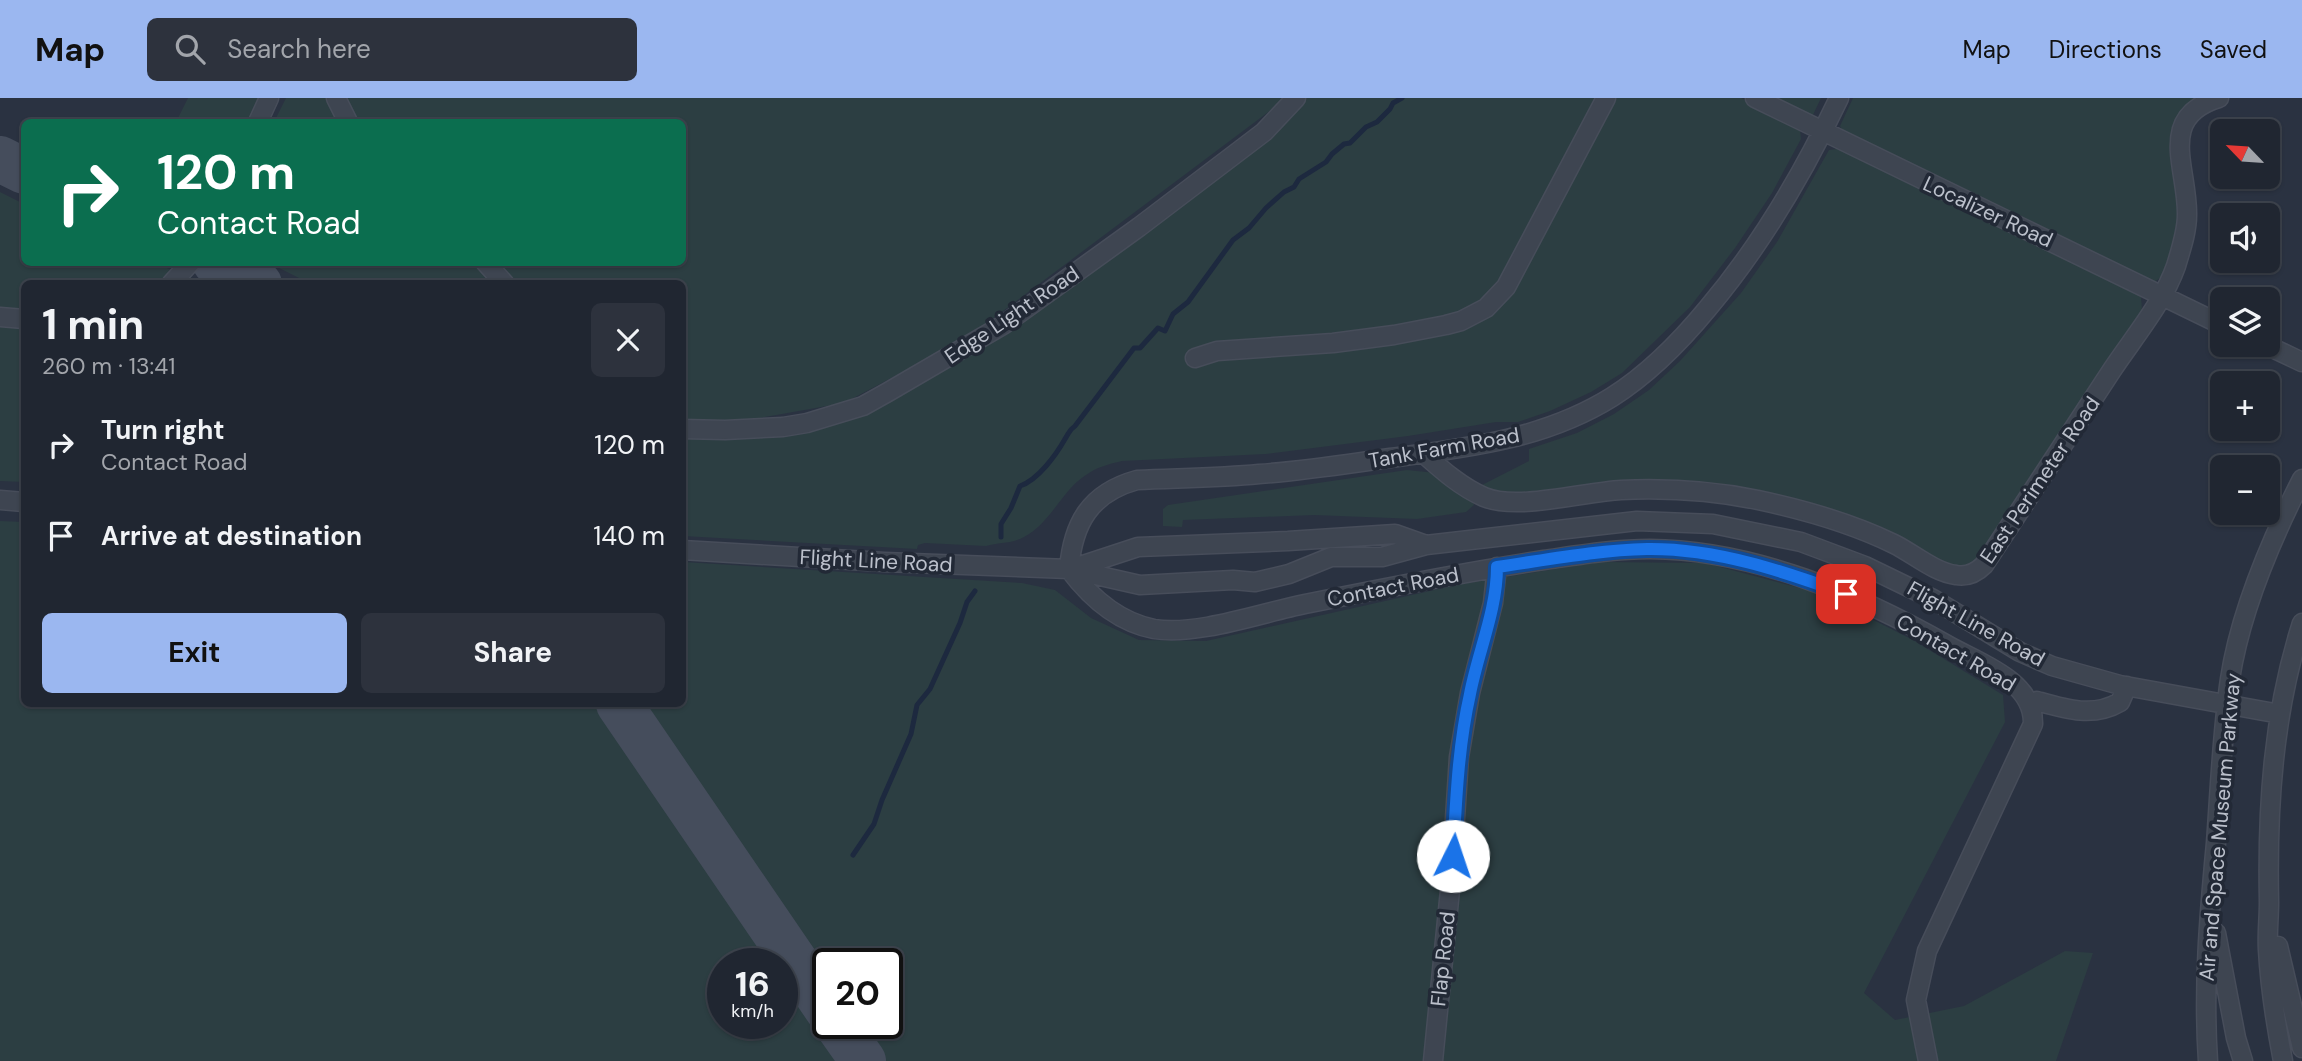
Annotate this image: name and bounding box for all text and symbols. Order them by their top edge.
search box [147,18,637,81]
text: Map [35,28,105,71]
icon: search [171,30,209,68]
text: Search here [227,32,371,66]
text: Map [1963,34,2011,65]
text: Directions [2049,34,2162,65]
text: Saved [2200,34,2267,65]
north arrow [2210,119,2280,189]
map controls [2210,119,2280,525]
text: 120 m [157,140,295,204]
icon: right [42,147,133,238]
street label: Localizer Road [1919,170,2057,254]
text: Contact Road [157,202,361,244]
button: sound [2210,203,2280,273]
street label: Edge Light Road [939,260,1085,370]
button: layers [2210,287,2280,357]
text: 1 min [42,297,144,352]
button: close [591,303,665,377]
text: 260 m · 13:41 [42,351,175,381]
button: + [2210,371,2280,441]
street label: East Perimeter Road [1974,391,2106,569]
text: Turn right [101,413,225,447]
street label: Tank Farm Road [1366,421,1522,475]
icon: right [42,426,80,464]
text: 120 m [594,428,665,462]
text: Contact Road [101,447,247,477]
button: − [2210,455,2280,525]
icon: arrive [42,517,80,555]
text: Arrive at destination [101,519,362,553]
text: 140 m [593,519,665,553]
street label: Flight Line Road [799,543,953,579]
street label: Contact Road [1325,561,1461,613]
pin [1816,564,1876,624]
icon: arrive [1827,575,1865,613]
street label: Flight Line Road [1902,575,2050,673]
street label: Contact Road [1891,607,2021,699]
button: Exit [42,613,347,693]
button: Share [361,613,665,693]
street label: Air and Space Museum Parkway [2193,671,2247,982]
position arrow [1416,819,1490,893]
street label: Flap Road [1424,910,1462,1008]
speed limit sign: 20 [812,948,903,1039]
text: 16 [735,961,770,1007]
text: km/h [731,999,774,1023]

